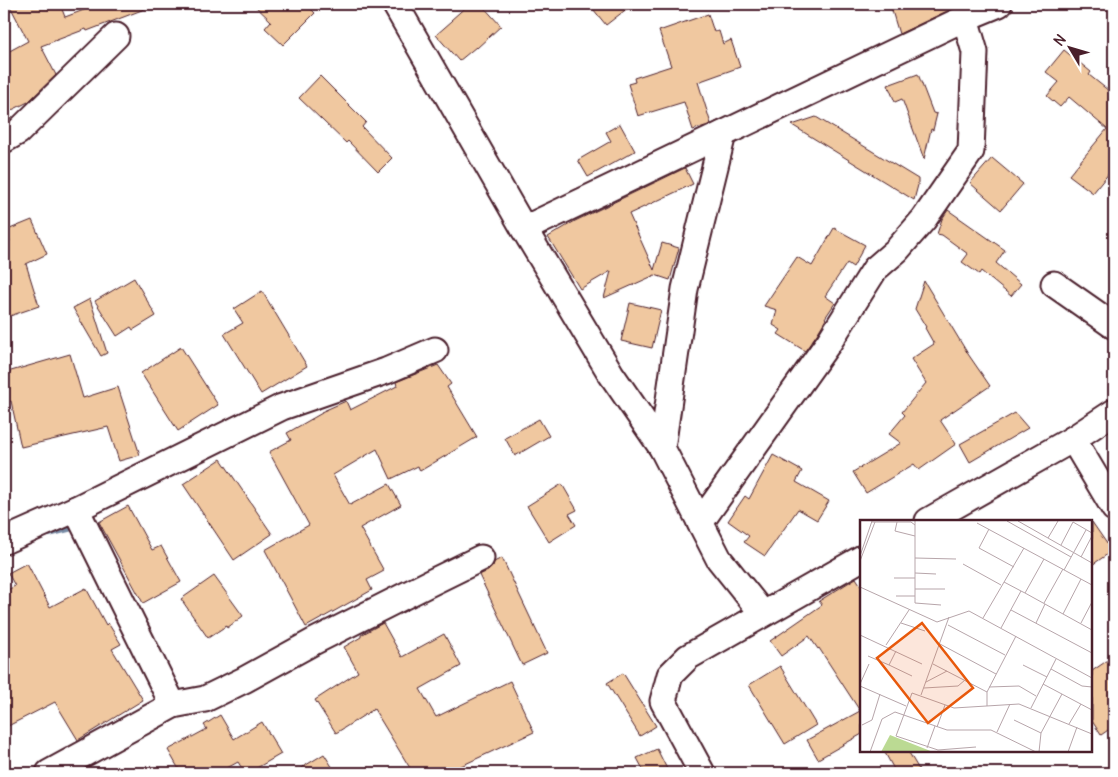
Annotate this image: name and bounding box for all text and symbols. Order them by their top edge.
north arrow [1046,22,1096,72]
text: N [1050,31,1070,49]
inset map [860,520,1093,752]

